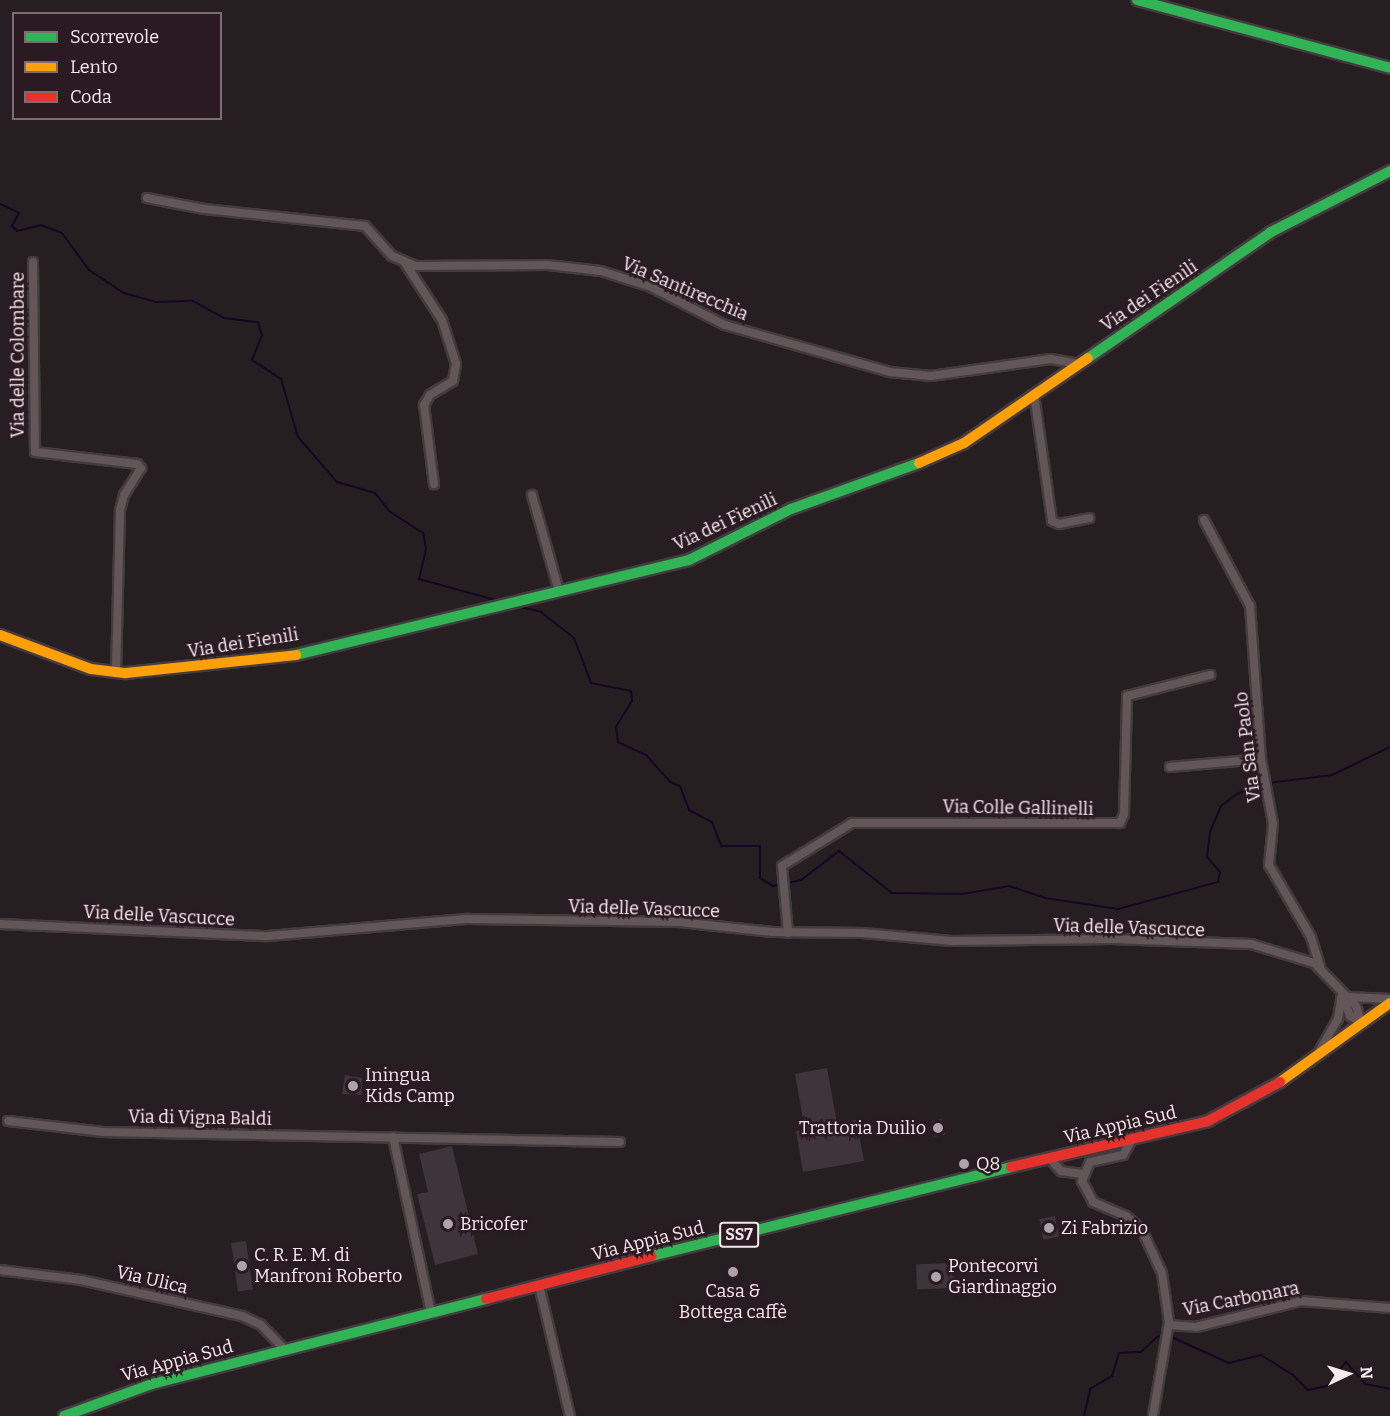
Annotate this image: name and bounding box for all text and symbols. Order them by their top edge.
legend [12,12,222,120]
text: Scorrevole [70,26,159,48]
text: Lento [70,56,118,78]
text: Coda [70,86,112,108]
street label: Via Santirecchia [619,253,751,325]
street label: Via dei Fienili [1097,256,1201,336]
street label: Via delle Colombare [7,272,29,438]
street label: Via dei Fienili [670,489,780,555]
street label: Via dei Fienili [186,624,300,662]
street label: Via San Paolo [1230,690,1266,804]
street label: Via Colle Gallinelli [942,796,1094,820]
street label: Via delle Vascucce [568,896,720,922]
street label: Via delle Vascucce [83,901,235,931]
street label: Via delle Vascucce [1053,915,1205,941]
place label: Iningua Kids Camp [365,1065,455,1108]
marker: Iningua Kids Camp [346,1079,360,1093]
street label: Via Appia Sud [1062,1102,1178,1148]
street label: Via di Vigna Baldi [128,1106,272,1130]
place label: Trattoria Duilio [799,1117,926,1139]
marker: Trattoria Duilio [931,1121,945,1135]
place label: Q8 [976,1153,1000,1175]
marker: Q8 [957,1157,971,1171]
place label: Bricofer [460,1213,527,1235]
marker: Bricofer [441,1217,455,1231]
street label: Via Appia Sud [590,1217,706,1265]
place label: Zi Fabrizio [1061,1217,1148,1239]
marker: Zi Fabrizio [1042,1221,1056,1235]
road number: SS7 [718,1222,760,1248]
place label: C. R. E. M. di Manfroni Roberto [254,1245,402,1288]
place label: Pontecorvi Giardinaggio [948,1256,1057,1298]
marker: C. R. E. M. di Manfroni Roberto [235,1259,249,1273]
street label: Via Ulica [114,1261,190,1299]
marker: Casa & Bottega caffè [726,1265,740,1279]
marker: Pontecorvi Giardinaggio [929,1270,943,1284]
street label: Via Carbonara [1181,1277,1301,1321]
place label: Casa & Bottega caffè [679,1281,787,1324]
street label: Via Appia Sud [119,1336,235,1386]
north arrow [1318,1344,1378,1404]
text: N [1357,1366,1376,1380]

